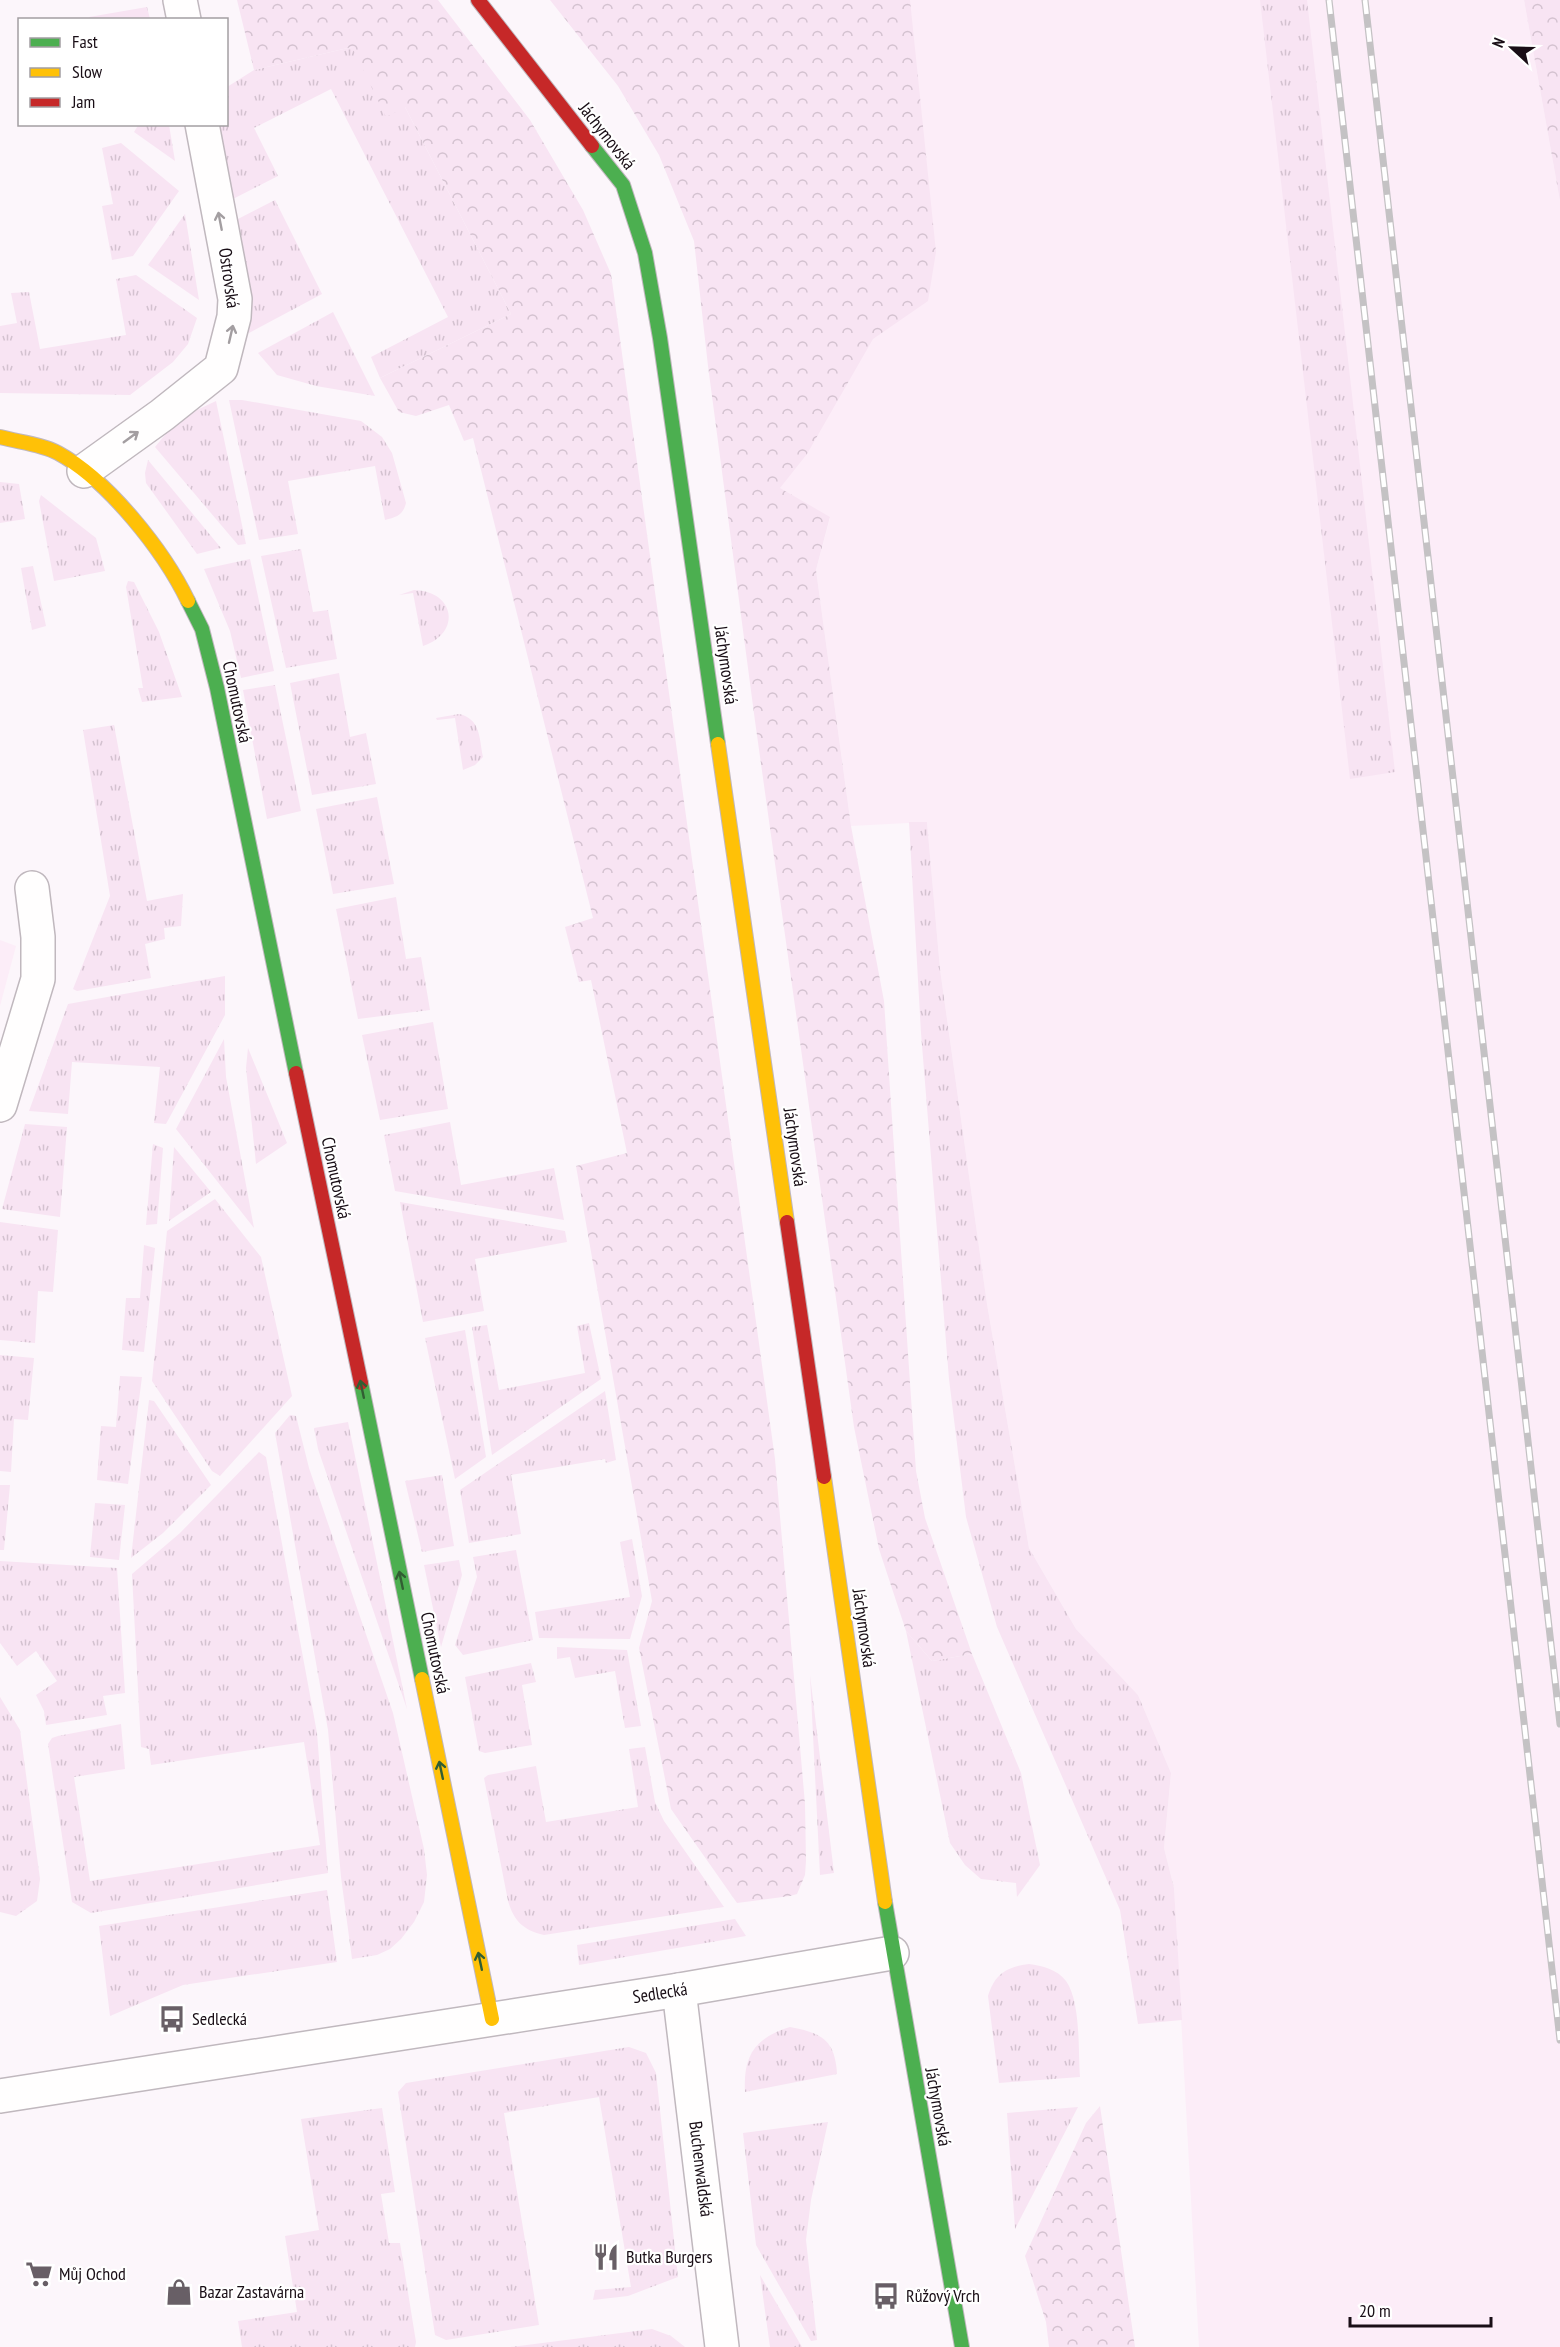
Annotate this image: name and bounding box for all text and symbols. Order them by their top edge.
legend [18,18,228,126]
north arrow [1482,18,1542,78]
text: Fast [72,30,98,53]
text: N [1487,35,1509,50]
text: Slow [72,60,103,83]
text: Jam [71,90,95,113]
street label: Jáchymovská [573,97,641,174]
one-way arrow [214,211,225,231]
street label: Ostrovská [214,246,245,310]
one-way arrow [225,324,237,343]
one-way arrow [122,431,138,443]
street label: Jáchymovská [709,623,743,706]
street label: Chomutovská [218,659,257,745]
street label: Jáchymovská [778,1105,812,1188]
street label: Chomutovská [317,1135,356,1221]
one-way arrow [355,1379,367,1398]
one-way arrow [395,1570,406,1590]
street label: Jáchymovská [847,1586,881,1669]
street label: Chomutovská [416,1610,455,1696]
one-way arrow [435,1761,446,1781]
one-way arrow [474,1952,485,1972]
street label: Sedlecká [631,1977,689,2008]
bus stop icon: Sedlecká [157,2004,187,2034]
place label: Sedlecká [192,2007,247,2030]
street label: Jáchymovská [920,2065,957,2148]
street label: Buchenwaldská [684,2120,719,2218]
restaurant icon: Butka Burgers [591,2242,621,2272]
place label: Butka Burgers [626,2245,713,2268]
supermarket icon: Můj Ochod [24,2259,54,2289]
place label: Můj Ochod [59,2262,126,2285]
shop icon: Bazar Zastavárna [164,2277,194,2307]
place label: Bazar Zastavárna [199,2280,304,2303]
bus stop icon: Růžový Vrch [871,2281,901,2311]
place label: Růžový Vrch [906,2284,980,2307]
scale bar [1350,2290,1491,2328]
text: 20 m [1359,2299,1391,2322]

